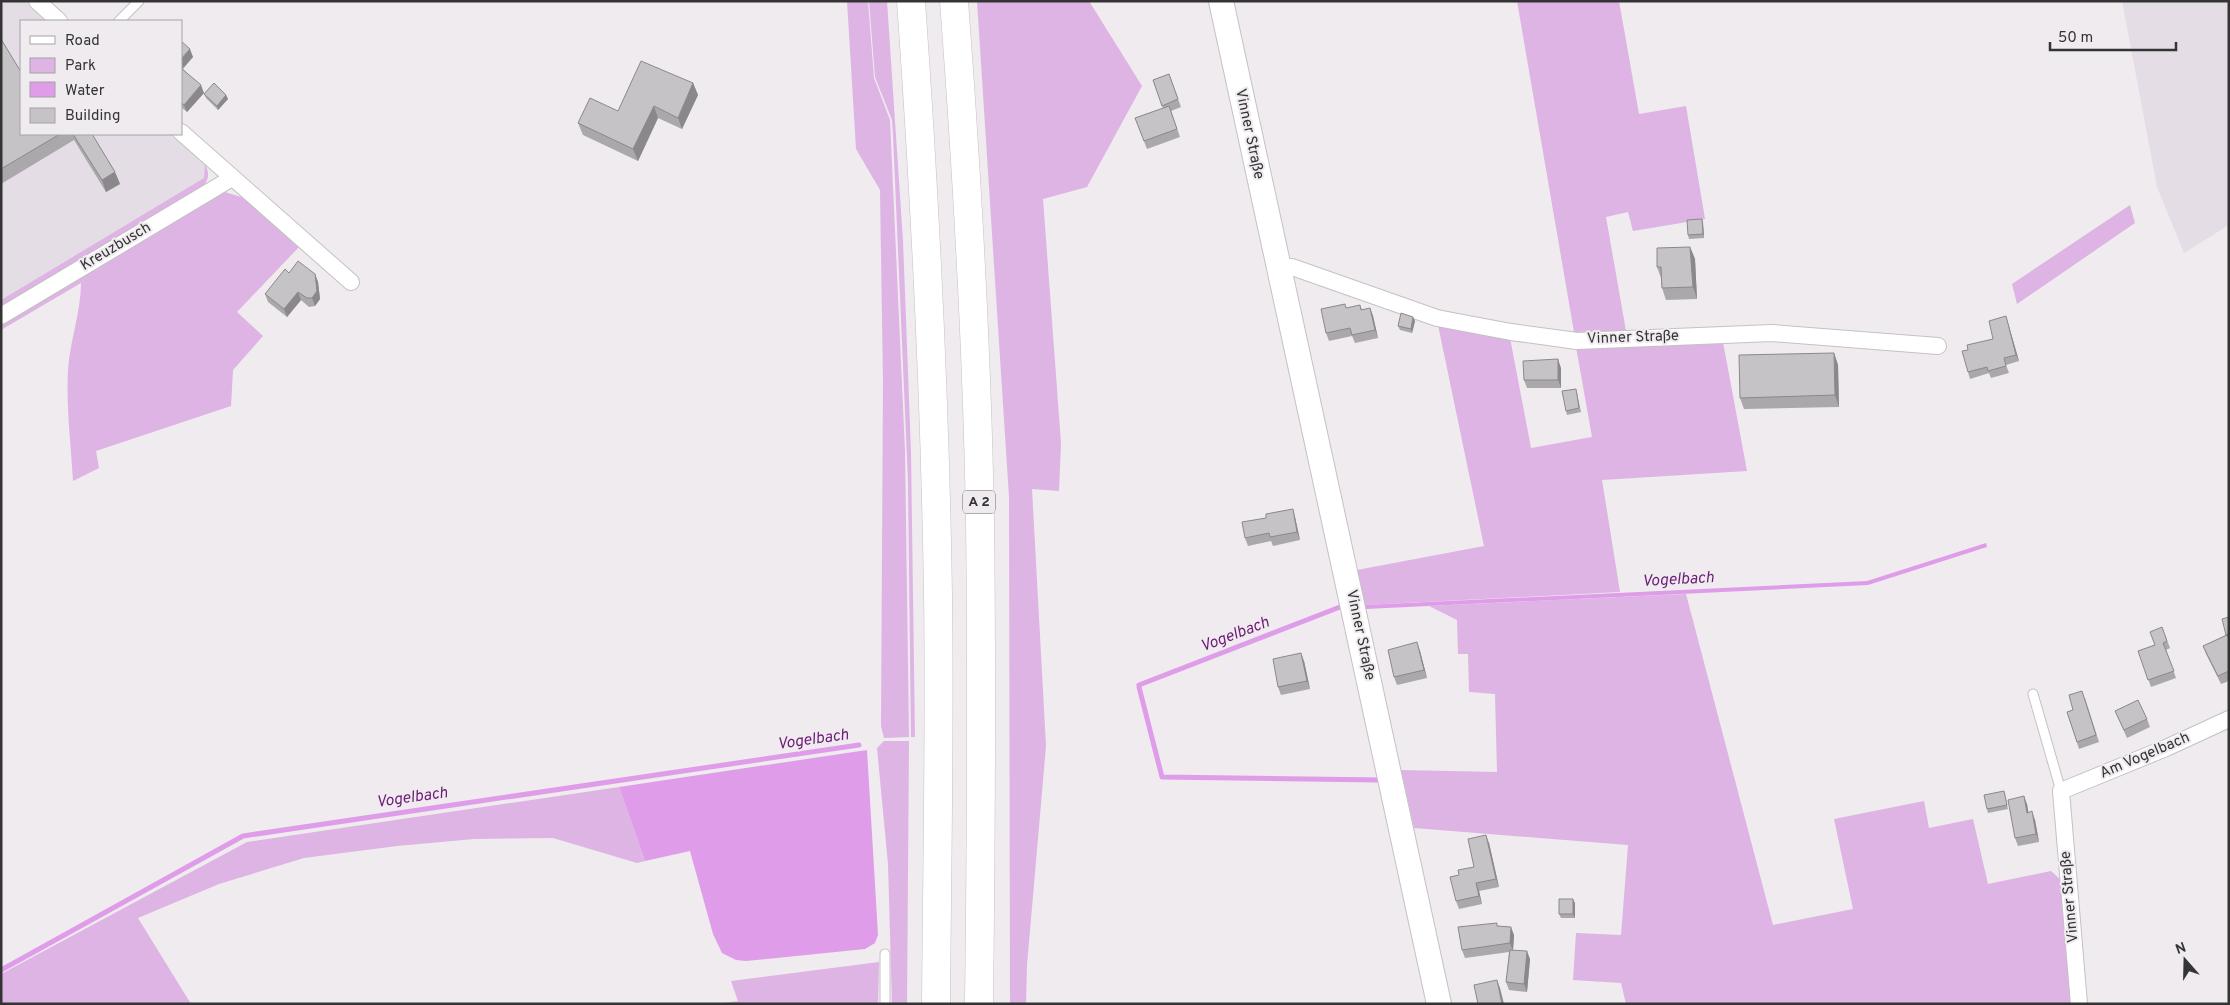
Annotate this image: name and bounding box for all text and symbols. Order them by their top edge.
legend [20,20,182,135]
scale bar [2050,20,2176,52]
text: 50 m [2058,29,2093,48]
text: Road [65,32,100,51]
text: Park [65,57,96,76]
text: Water [65,82,105,101]
street label: Vinner Straße [1230,87,1268,181]
text: Building [65,107,120,126]
street label: Kreuzbusch [77,218,155,276]
street label: Vinner Straße [1587,327,1679,349]
road number: A 2 [963,491,995,514]
water label: Vogelbach [1642,568,1715,592]
street label: Vinner Straße [1341,588,1379,682]
water label: Vogelbach [1198,613,1272,657]
water label: Vogelbach [776,725,850,755]
street label: Am Vogelbach [2097,729,2193,783]
water label: Vogelbach [375,783,449,813]
street label: Vinner Straße [2057,850,2083,944]
north arrow [2160,935,2210,985]
text: N [2173,939,2189,959]

